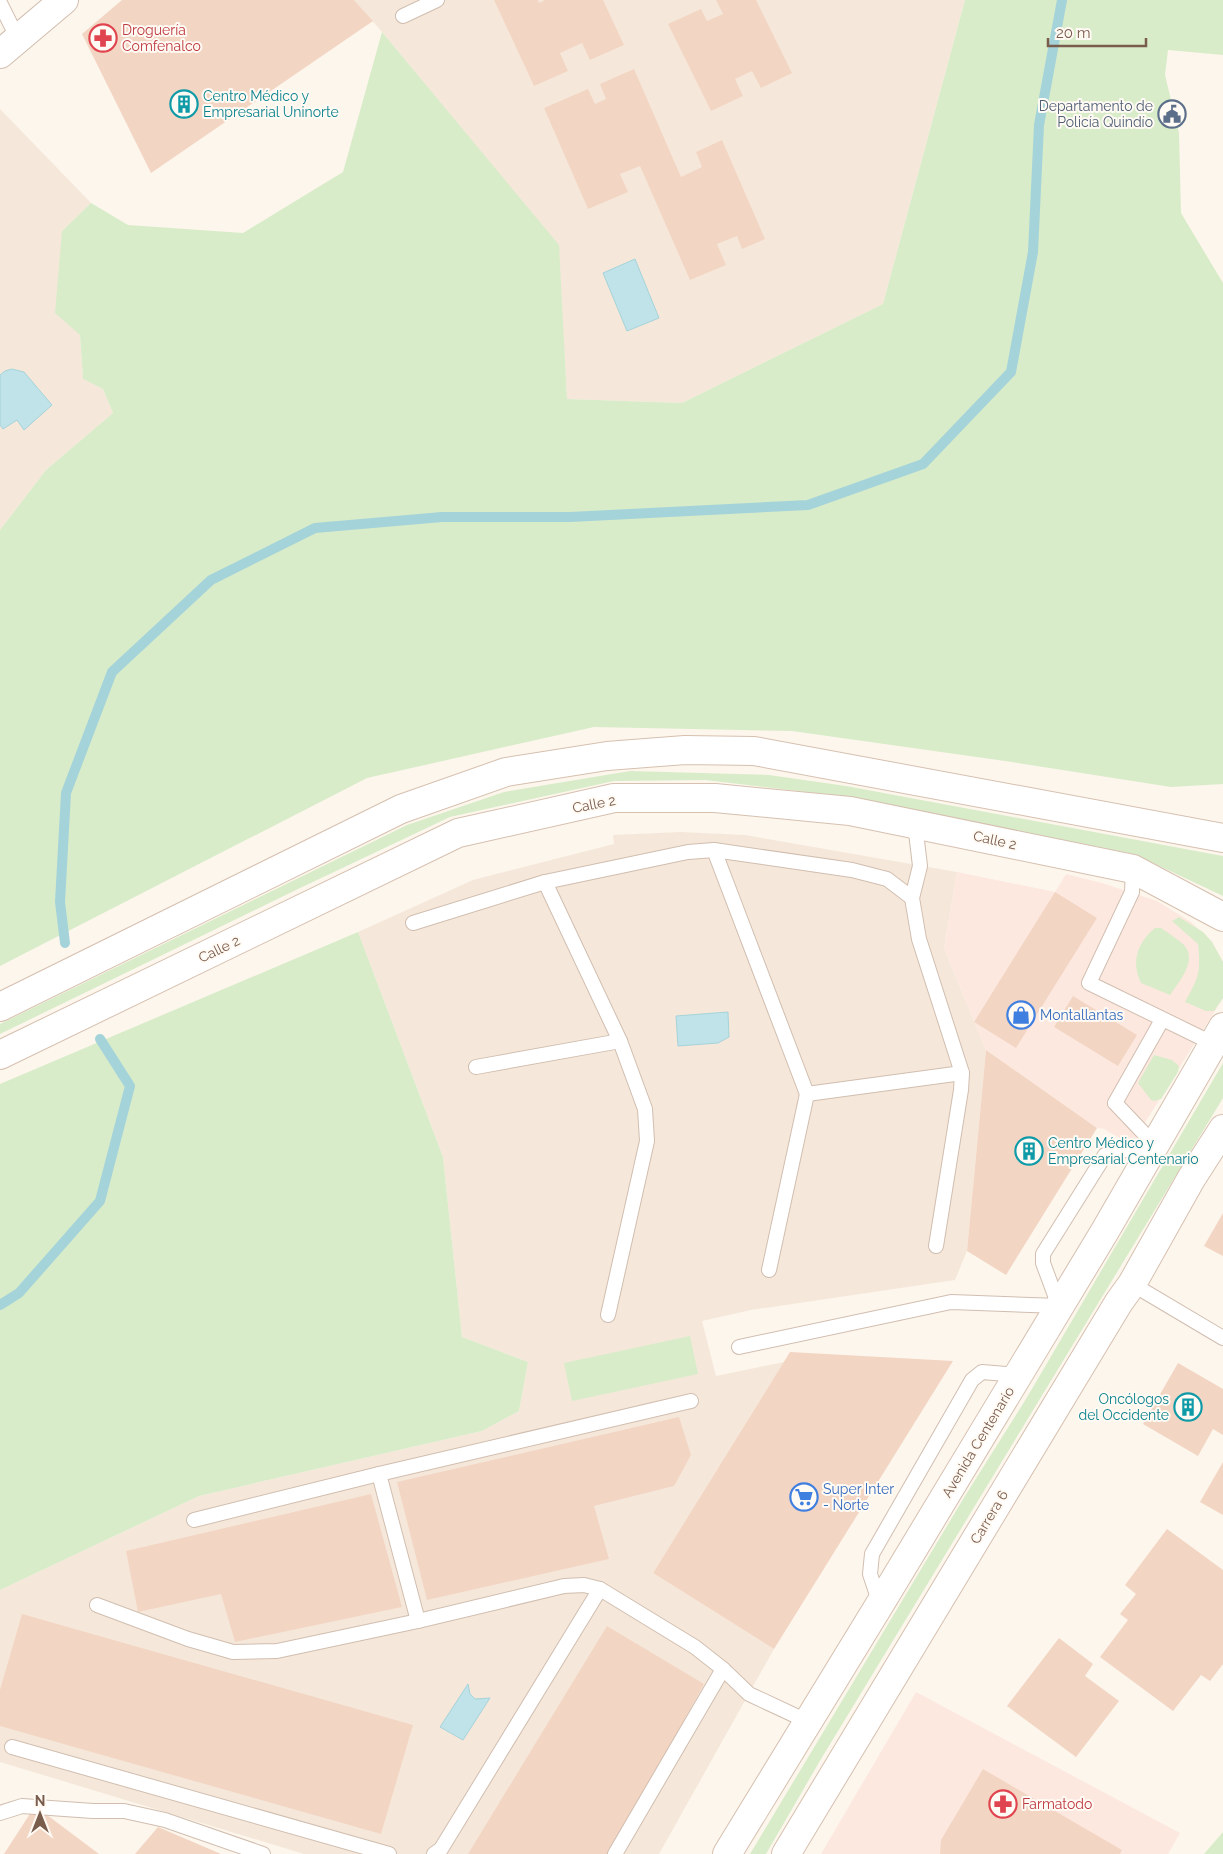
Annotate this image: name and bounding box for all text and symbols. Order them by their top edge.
scale bar [1048,15,1146,47]
place label: Droguería Comfenalco [122,22,201,54]
pharmacy icon: Droguería Comfenalco [88,23,118,53]
text: 20 m [1056,24,1091,42]
place label: Centro Médico y Empresarial Uninorte [203,88,339,120]
building icon: Centro Médico y Empresarial Uninorte [169,89,199,119]
place label: Departamento de Policía Quindío [1039,98,1153,130]
public building icon: Departamento de Policía Quindío [1157,99,1187,129]
street label: Calle 2 [571,792,617,816]
street label: Calle 2 [972,828,1018,852]
street label: Calle 2 [196,932,242,966]
shop icon: Montallantas [1006,1000,1036,1030]
place label: Montallantas [1040,1007,1124,1023]
place label: Centro Médico y Empresarial Centenario [1048,1135,1199,1167]
building icon: Centro Médico y Empresarial Centenario [1014,1136,1044,1166]
street label: Avenida Centenario [939,1384,1017,1500]
place label: Oncólogos del Occidente [1078,1391,1169,1423]
building icon: Oncólogos del Occidente [1173,1392,1203,1422]
place label: Super Inter - Norte [823,1481,894,1513]
supermarket icon: Super Inter - Norte [789,1482,819,1512]
street label: Carrera 6 [967,1487,1011,1547]
north arrow [15,1789,65,1839]
pharmacy icon: Farmatodo [988,1789,1018,1819]
text: N [35,1793,45,1809]
place label: Farmatodo [1022,1796,1092,1812]

